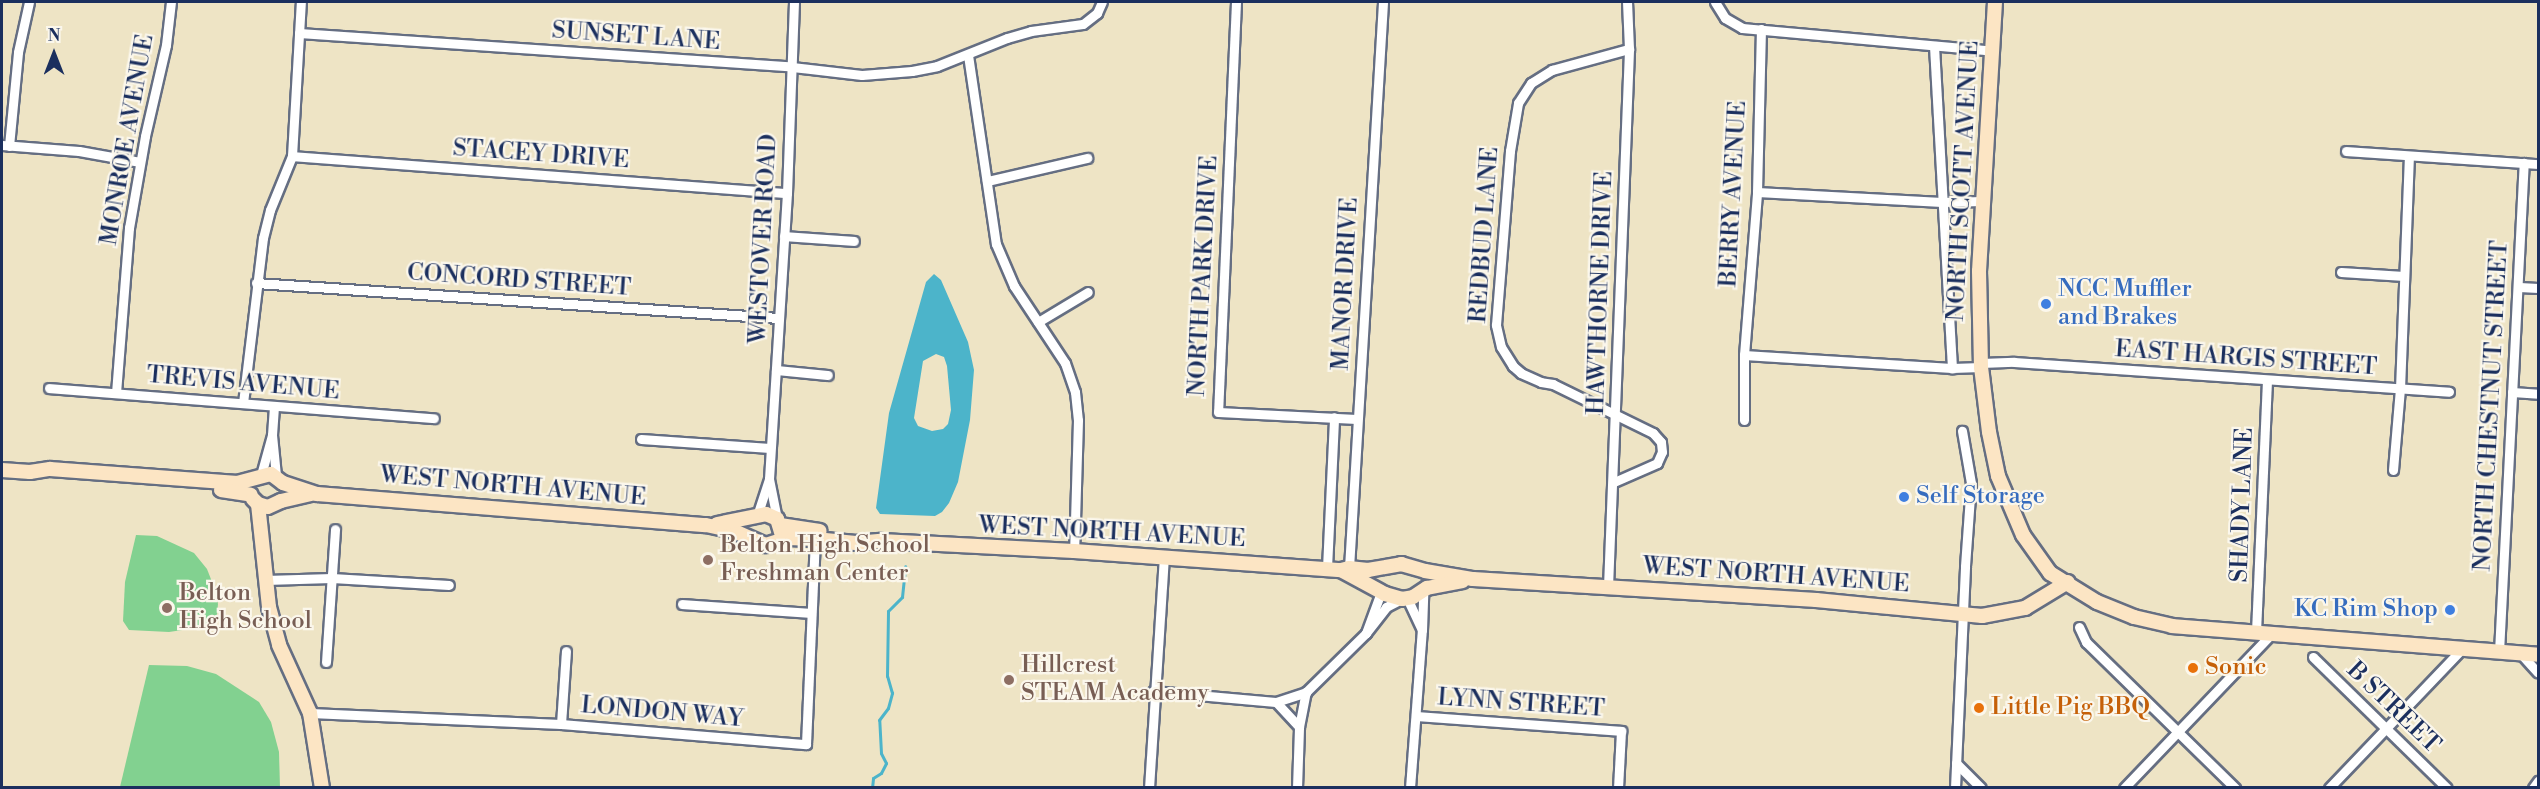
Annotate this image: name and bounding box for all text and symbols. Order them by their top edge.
street label: SUNSET LANE [551,17,721,57]
north arrow [24,24,84,84]
text: N [48,26,60,46]
street label: MONROE AVENUE [95,32,161,248]
street label: NORTH SCOTT AVENUE [1942,40,1986,322]
street label: BERRY AVENUE [1715,100,1753,288]
street label: WESTOVER ROAD [744,133,784,345]
street label: STACEY DRIVE [452,134,630,176]
street label: REDBUD LANE [1464,146,1506,324]
street label: NORTH PARK DRIVE [1183,155,1225,397]
street label: HAWTHORNE DRIVE [1582,170,1620,416]
street label: MANOR DRIVE [1327,197,1365,371]
street label: NORTH CHESTNUT STREET [2469,240,2515,572]
street label: CONCORD STREET [406,259,632,303]
place label: NCC Muffler and Brakes [2058,276,2192,332]
marker: NCC Muffler and Brakes [2039,297,2053,311]
street label: EAST HARGIS STREET [2114,335,2378,383]
street label: TREVIS AVENUE [145,361,341,407]
street label: SHADY LANE [2226,427,2260,583]
street label: WEST NORTH AVENUE [379,461,647,513]
place label: Self Storage [1916,483,2045,511]
marker: Self Storage [1897,490,1911,504]
street label: WEST NORTH AVENUE [978,512,1246,554]
place label: Belton High School Freshman Center [720,532,930,588]
street label: WEST NORTH AVENUE [1642,552,1910,600]
marker: Belton High School Freshman Center [701,553,715,567]
place label: Belton High School [179,580,312,636]
place label: KC Rim Shop [2294,596,2438,624]
marker: Belton High School [160,601,174,615]
marker: KC Rim Shop [2443,603,2457,617]
place label: Hillcrest STEAM Academy [1021,652,1209,708]
place label: Sonic [2205,654,2267,682]
street label: B STREET [2340,656,2446,760]
marker: Sonic [2186,661,2200,675]
marker: Hillcrest STEAM Academy [1002,673,1016,687]
street label: LYNN STREET [1436,684,1606,724]
street label: LONDON WAY [580,692,744,734]
place label: Little Pig BBQ [1991,694,2150,722]
marker: Little Pig BBQ [1972,701,1986,715]

